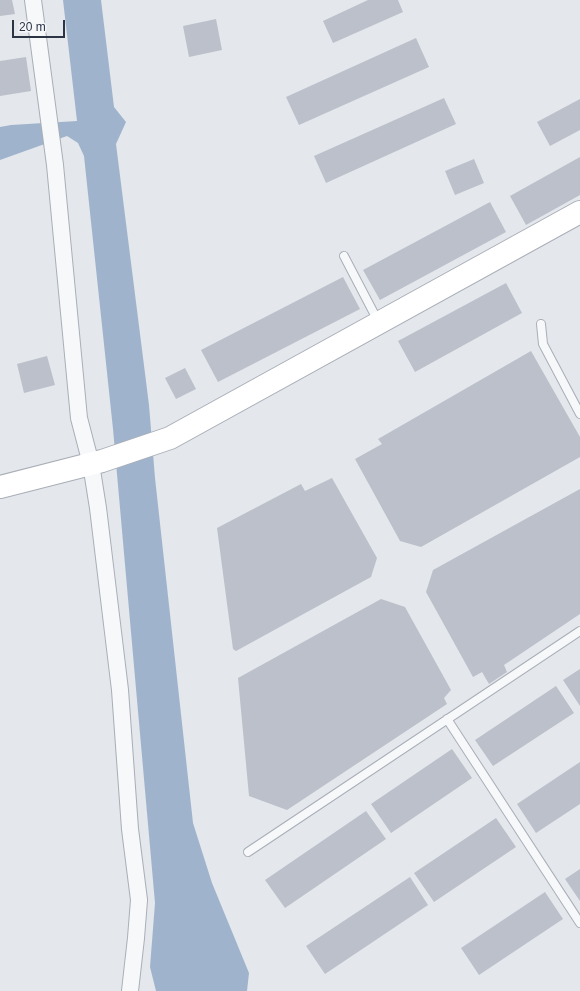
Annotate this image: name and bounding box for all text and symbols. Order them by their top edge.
scale bar [14,12,67,38]
text: 20 m [19,20,46,34]

